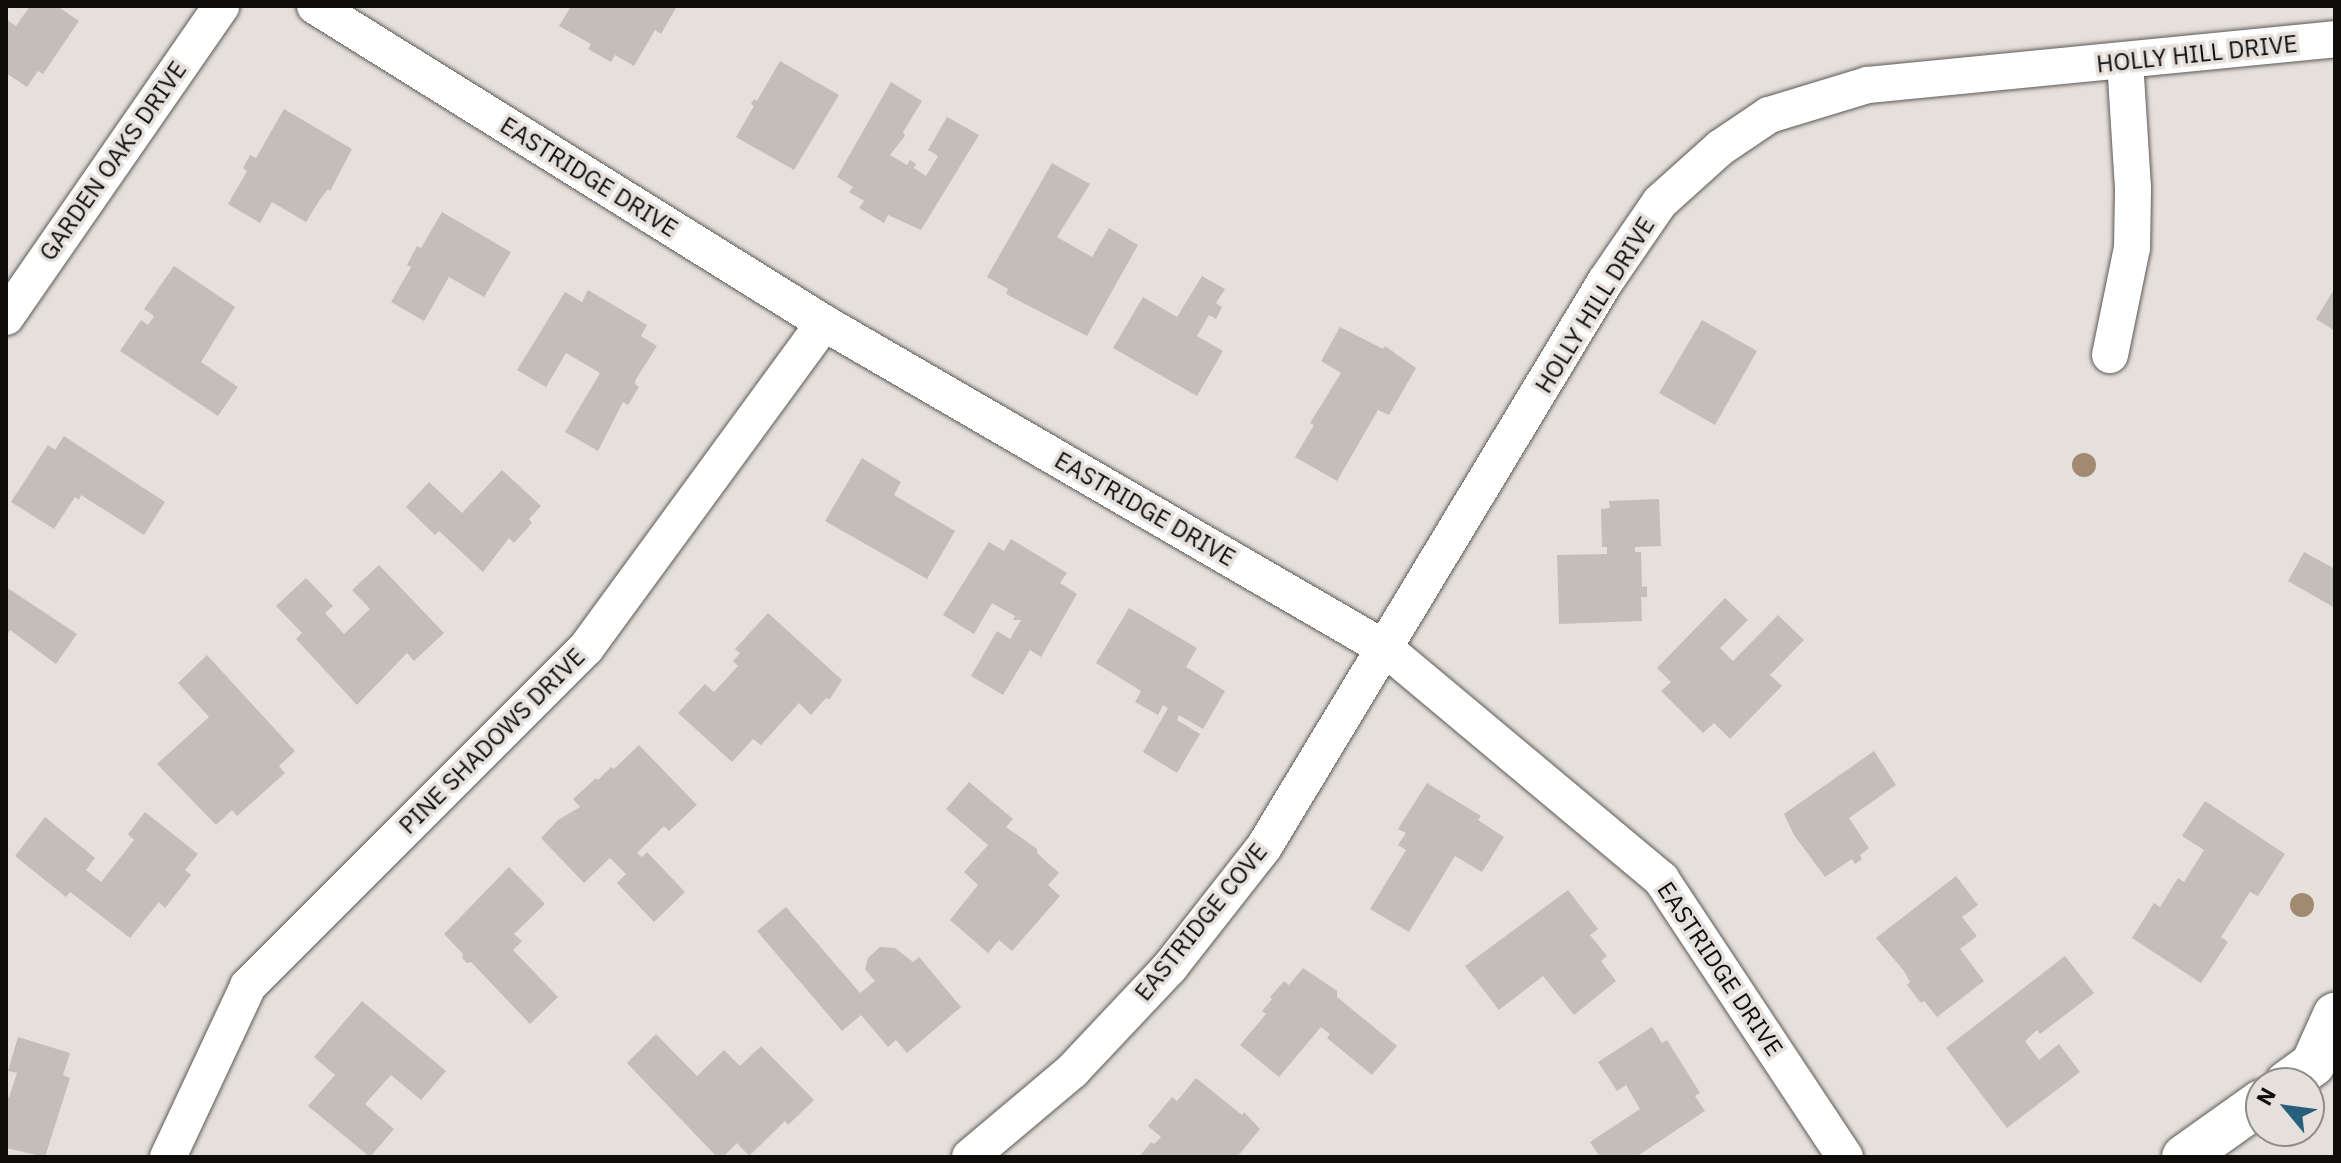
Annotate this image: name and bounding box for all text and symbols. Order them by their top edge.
street label: HOLLY HILL DRIVE [2095,29,2299,79]
street label: GARDEN OAKS DRIVE [33,56,193,266]
street label: EASTRIDGE DRIVE [495,111,683,243]
street label: HOLLY HILL DRIVE [1529,212,1661,398]
street label: EASTRIDGE DRIVE [1050,446,1240,572]
street label: PINE SHADOWS DRIVE [393,642,591,840]
street label: EASTRIDGE COVE [1129,838,1273,1006]
street label: EASTRIDGE DRIVE [1651,876,1789,1062]
north arrow [2245,1067,2325,1147]
text: N [2249,1082,2282,1110]

